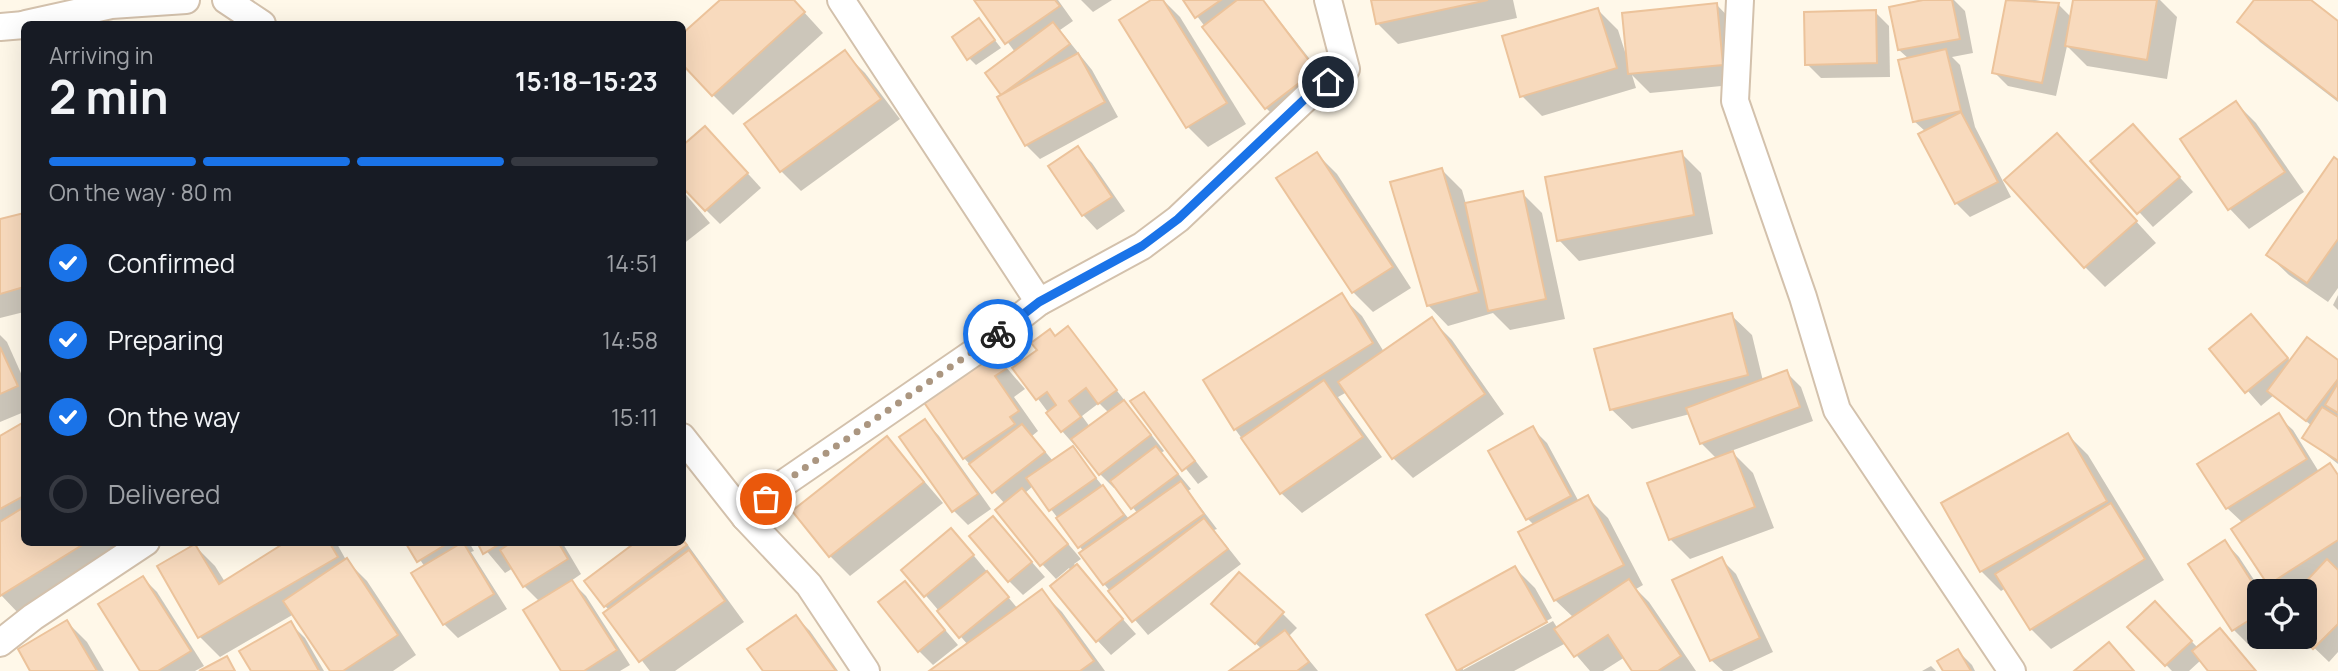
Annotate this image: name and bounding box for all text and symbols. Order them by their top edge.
text: Arriving in [49,39,154,71]
pin [1298,52,1358,112]
text: 15:18–15:23 [515,63,658,99]
icon: home [1309,63,1347,101]
text: 2 min [49,65,169,128]
text: On the way · 80 m [49,176,232,208]
icon: check [49,244,87,282]
text: Confirmed [108,245,235,281]
text: 14:51 [606,247,658,279]
courier [963,299,1033,369]
icon: bike [979,315,1017,353]
icon: check [49,321,87,359]
text: Preparing [108,322,224,358]
text: 14:58 [602,324,658,356]
icon: check [49,398,87,436]
text: On the way [108,399,240,435]
text: 15:11 [611,401,658,433]
pin [736,469,796,529]
text: Delivered [108,476,220,512]
icon: bag [747,480,785,518]
map controls [2247,579,2317,649]
button: locate [2247,579,2317,649]

